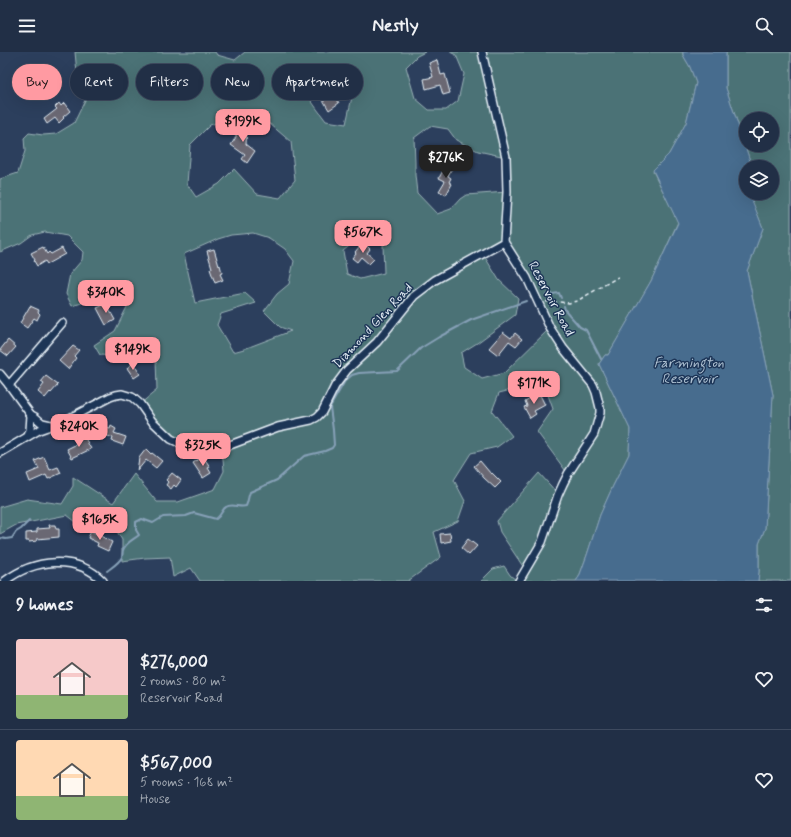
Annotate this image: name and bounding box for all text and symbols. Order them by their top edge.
text: Nestly [372,14,419,38]
icon: menu [16,15,38,37]
icon: search [753,15,775,37]
chip: Buy [12,64,62,100]
chip: Rent [70,64,128,100]
chip: Filters [136,64,203,100]
chip: New [211,64,264,100]
chip: Apartment [272,64,363,100]
pin: $199K [215,109,271,143]
map controls [739,112,779,200]
button: locate [739,112,779,152]
text: $199K [224,113,262,130]
pin: $276K [418,145,474,179]
text: $276K [428,149,464,166]
button: layers [739,160,779,200]
pin: $567K [335,220,391,254]
text: $567K [343,224,383,241]
street label: Reservoir Road [524,259,578,339]
pin: $340K [78,280,134,314]
street label: Diamond Glen Road [329,280,417,372]
text: $340K [87,284,125,301]
pin: $149K [105,337,161,371]
text: $149K [114,341,152,358]
water label: Farmington Reservoir [654,354,724,388]
pin: $171K [506,371,562,405]
text: $171K [517,375,551,392]
pin: $240K [51,414,107,448]
text: $240K [60,418,98,435]
pin: $325K [175,433,231,467]
text: $325K [185,437,221,454]
pin: $165K [72,507,128,541]
text: $165K [81,511,119,528]
text: 9 homes [16,594,73,616]
icon: filters [753,594,775,616]
text: $276,000 [140,651,208,673]
icon: home [48,655,96,703]
icon: heart [753,668,775,690]
text: 2 rooms · 80 m² [140,673,226,690]
text: Reservoir Road [140,690,223,707]
text: $567,000 [140,752,212,774]
icon: home [48,756,96,804]
icon: heart [753,769,775,791]
text: 5 rooms · 168 m² [140,774,233,791]
text: House [140,791,171,808]

